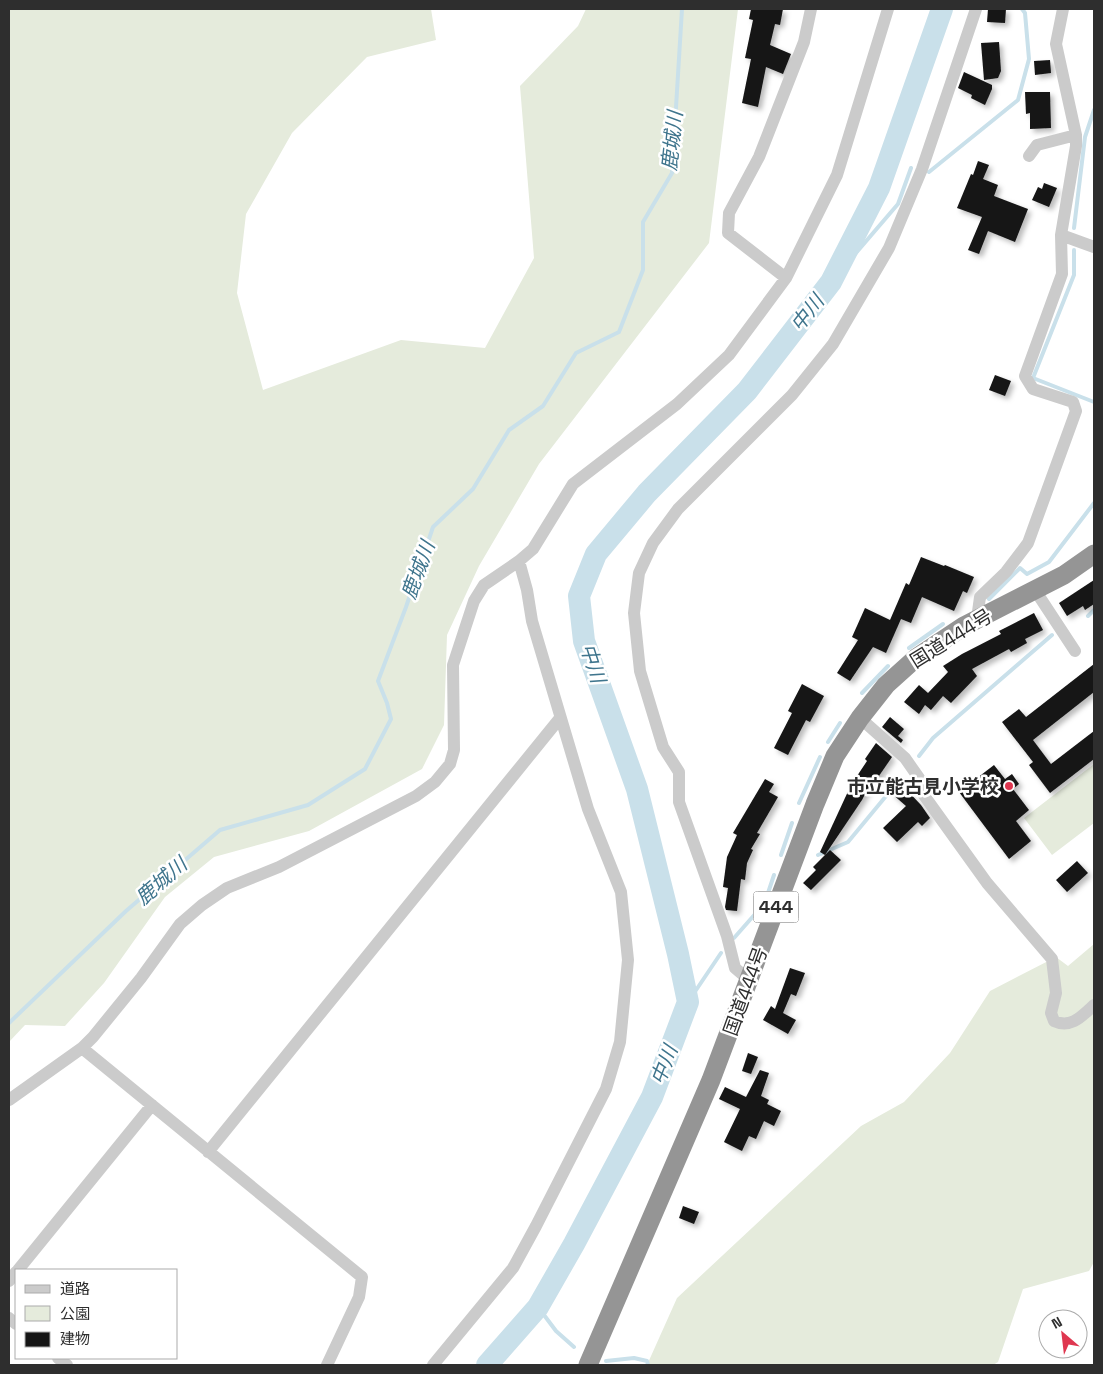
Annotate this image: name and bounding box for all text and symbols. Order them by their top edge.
water label: 鹿城川 [656,108,688,172]
water label: 中川 [784,288,831,337]
water label: 鹿城川 [396,535,441,603]
street label: 国道444号 [905,603,997,674]
water label: 中川 [574,640,612,688]
place label: 市立能古見小学校 [847,774,999,799]
marker: 市立能古見小学校 [1003,780,1015,792]
water label: 鹿城川 [130,850,194,910]
road number: 444 [754,892,798,922]
street label: 国道444号 [718,943,773,1039]
water label: 中川 [645,1040,684,1088]
legend [15,1269,178,1359]
text: 道路 [60,1279,90,1298]
text: 公園 [60,1304,90,1323]
north arrow [1038,1309,1088,1359]
text: N [1049,1312,1065,1333]
text: 建物 [60,1329,90,1348]

